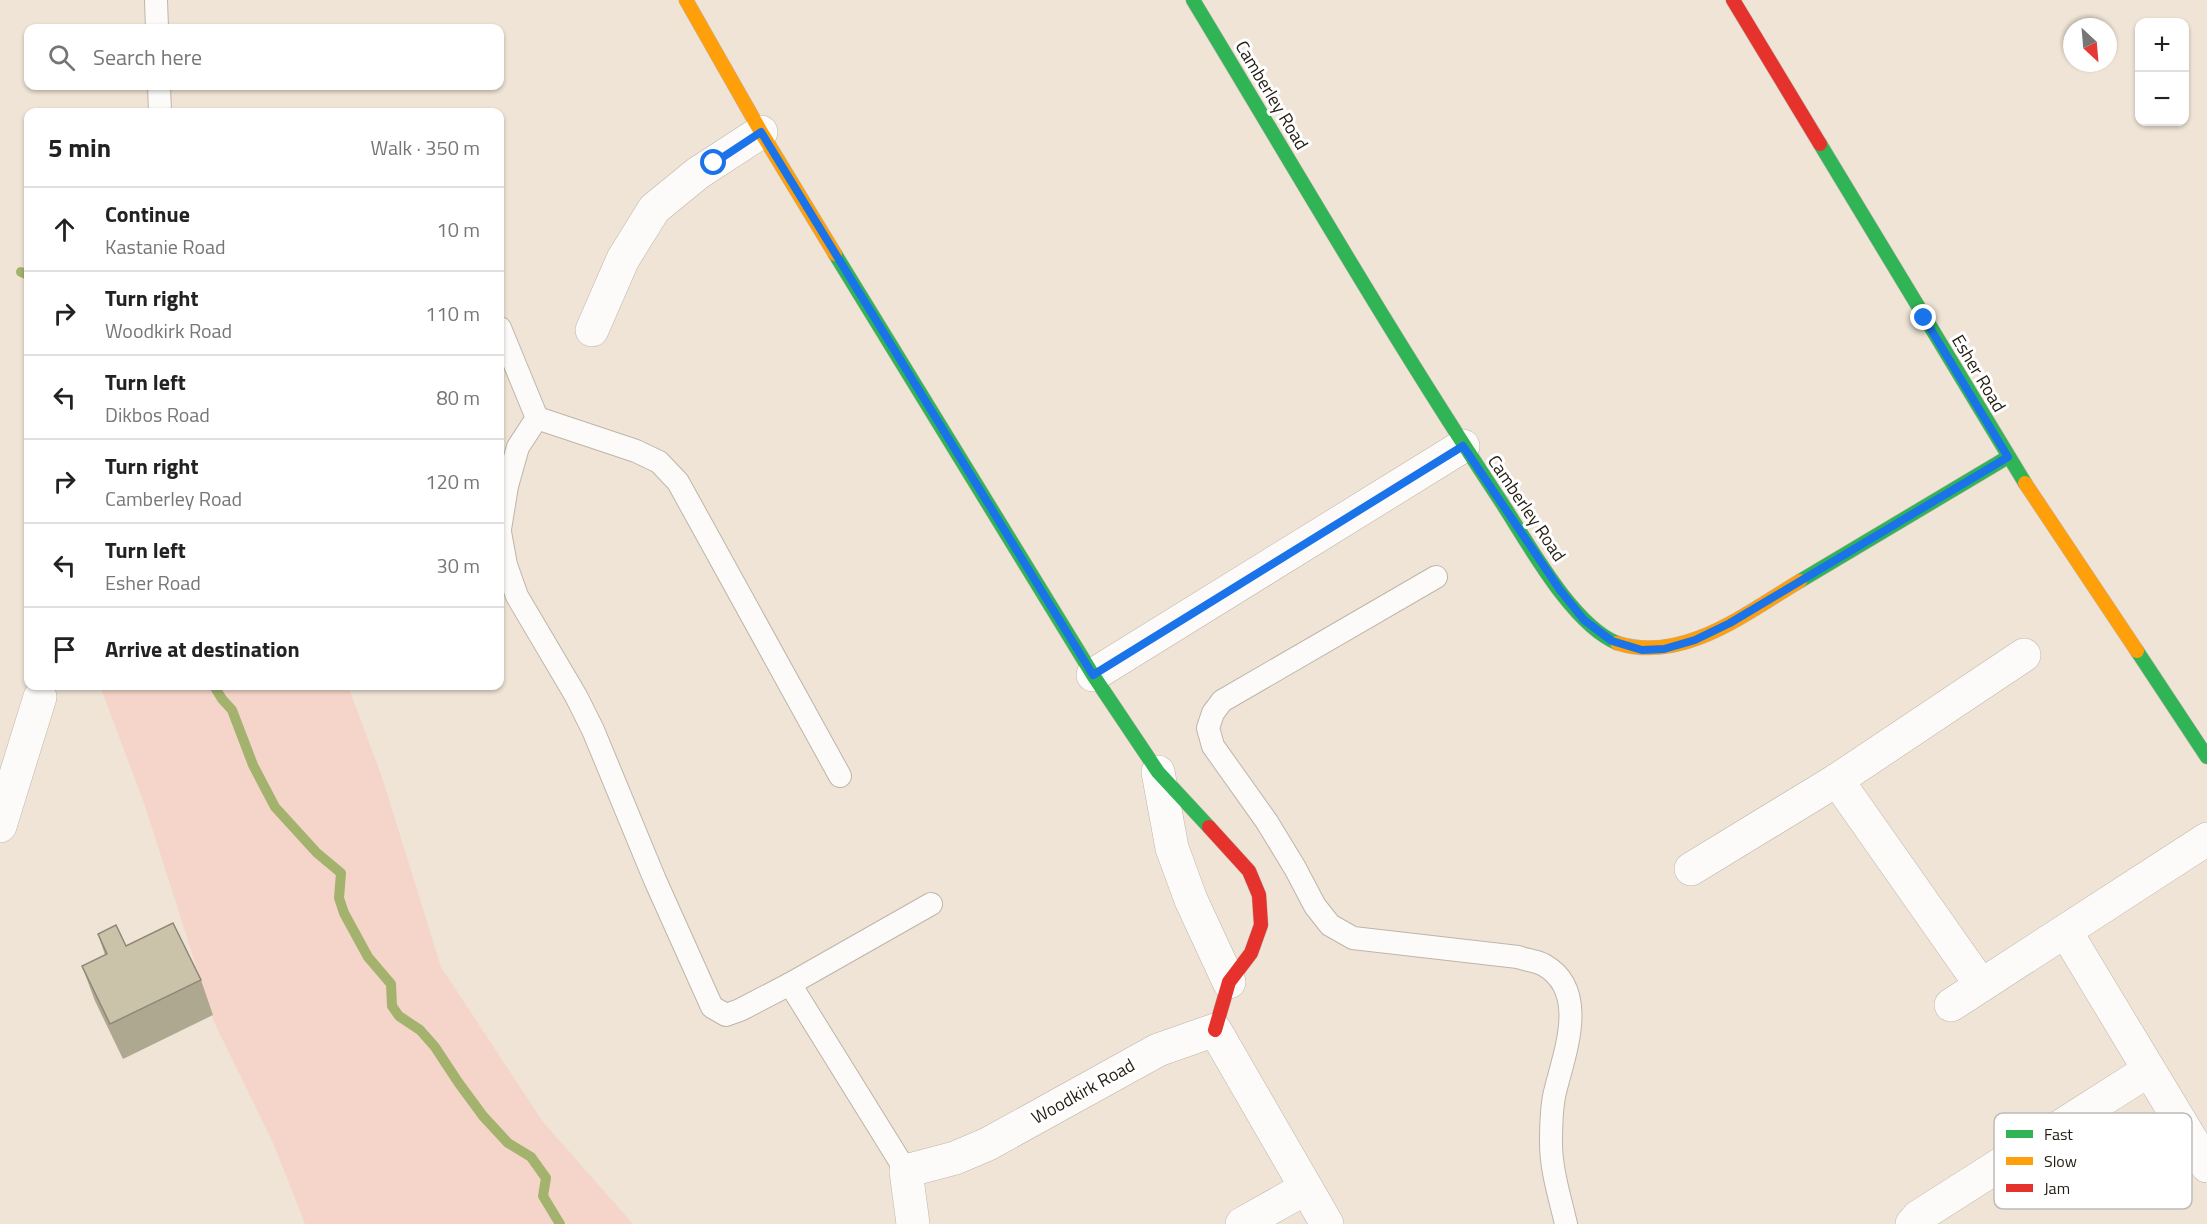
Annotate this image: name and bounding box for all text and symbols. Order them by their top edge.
north arrow [2063,18,2117,72]
map controls [2135,18,2189,126]
button: + [2135,18,2189,72]
search box [24,24,504,90]
street label: Camberley Road [1229,35,1315,155]
text: Search here [93,40,202,74]
icon: search [45,41,78,74]
button: − [2135,72,2189,126]
text: 5 min [48,128,111,167]
text: Walk · 350 m [371,132,480,163]
route start [700,149,726,175]
text: Continue [105,197,190,231]
icon: ahead [48,213,81,246]
text: 10 m [436,214,480,245]
text: Kastanie Road [105,231,226,262]
text: Turn right [105,281,199,315]
icon: right [48,297,81,330]
text: 110 m [425,298,480,329]
route end [1910,304,1936,330]
text: Woodkirk Road [105,315,232,346]
street label: Esher Road [1945,329,2013,417]
text: Turn left [105,365,186,399]
icon: left [48,381,81,414]
text: 80 m [436,382,480,413]
text: Dikbos Road [105,399,210,430]
text: Turn right [105,449,199,483]
street label: Camberley Road [1481,449,1573,567]
icon: right [48,465,81,498]
text: 120 m [425,466,480,497]
text: Camberley Road [105,483,242,514]
text: Turn left [105,533,186,567]
icon: left [48,549,81,582]
text: 30 m [436,550,480,581]
text: Esher Road [105,567,201,598]
text: Arrive at destination [105,632,300,666]
icon: arrive [48,633,81,666]
street label: Woodkirk Road [1026,1051,1140,1131]
legend [1994,1113,2192,1209]
text: Fast [2044,1122,2073,1146]
text: Slow [2044,1149,2077,1173]
text: Jam [2044,1176,2070,1200]

